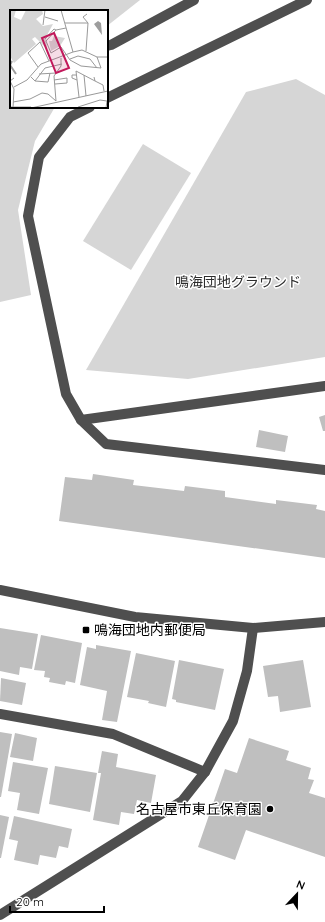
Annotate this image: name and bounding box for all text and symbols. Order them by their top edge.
inset map [10,10,108,108]
park label: 鳴海団地グラウンド [175,273,301,291]
place label: 鳴海団地内郵便局 [94,621,206,639]
marker: 鳴海団地内郵便局 [81,625,91,635]
place label: 名古屋市東丘保育園 [136,800,262,818]
marker: 名古屋市東丘保育園 [265,804,275,814]
north arrow [277,874,317,914]
text: N [294,877,307,893]
scale bar [10,888,104,914]
text: 20 m [16,894,44,909]

